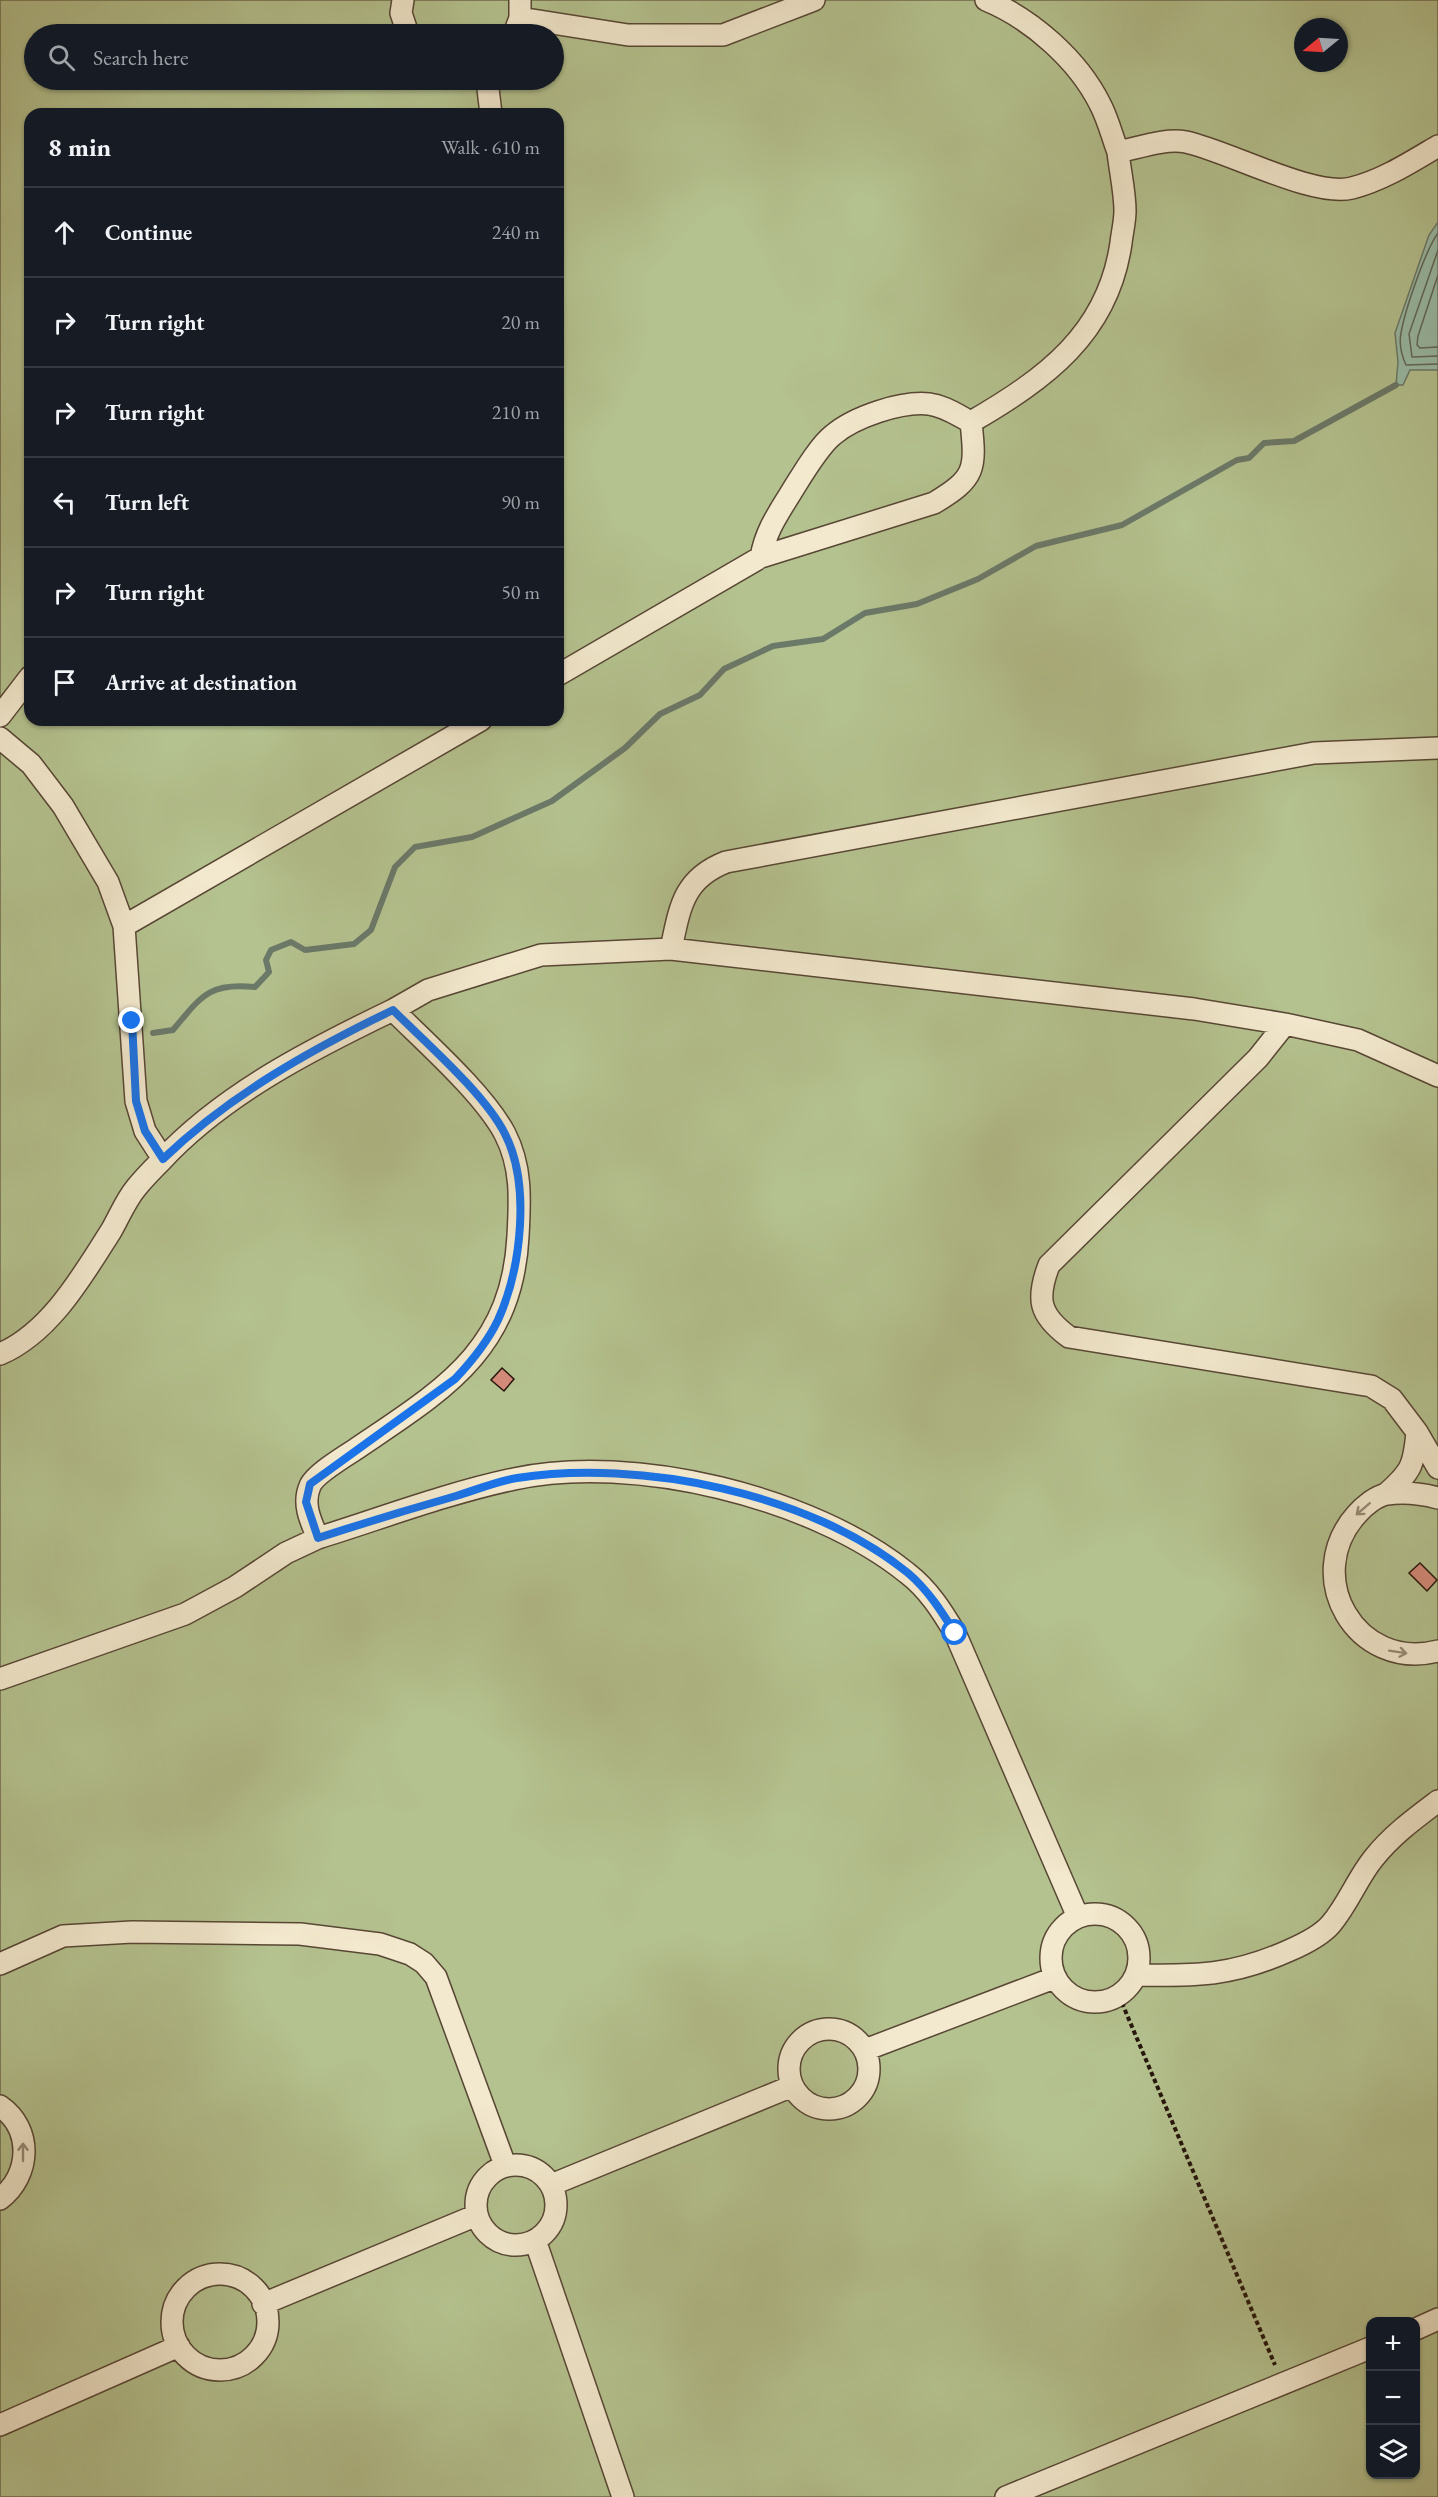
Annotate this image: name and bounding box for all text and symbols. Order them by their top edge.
north arrow [1294,18,1348,72]
search box [24,24,564,90]
icon: search [45,41,78,74]
text: Search here [93,43,188,72]
text: 8 min [48,130,111,164]
text: Walk · 610 m [441,134,540,160]
icon: ahead [48,216,81,249]
text: Continue [105,218,192,247]
text: 240 m [492,219,540,245]
icon: right [48,306,81,339]
text: Turn right [105,308,204,337]
text: 20 m [501,309,540,335]
icon: right [48,396,81,429]
text: Turn right [105,398,204,427]
text: 210 m [492,399,540,425]
icon: left [48,486,81,519]
text: Turn left [105,488,189,517]
text: 90 m [501,489,540,515]
icon: right [48,576,81,609]
text: Turn right [105,578,204,607]
text: 50 m [501,579,540,605]
icon: arrive [48,666,81,699]
text: Arrive at destination [105,668,297,697]
route end [118,1007,144,1033]
one-way arrow [1356,1501,1372,1515]
route start [941,1619,967,1645]
one-way arrow [1388,1646,1408,1657]
one-way arrow [17,2143,29,2162]
map controls [1366,2317,1420,2479]
button: + [1366,2317,1420,2371]
button: − [1366,2371,1420,2425]
button: layers [1366,2425,1420,2479]

